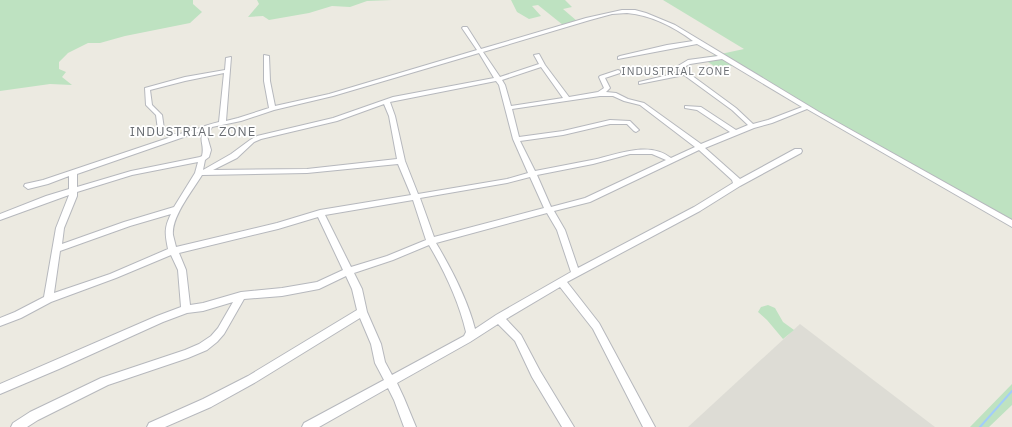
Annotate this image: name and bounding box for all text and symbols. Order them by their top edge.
district label: INDUSTRIAL ZONE [621,64,731,78]
district label: INDUSTRIAL ZONE [130,123,256,140]

